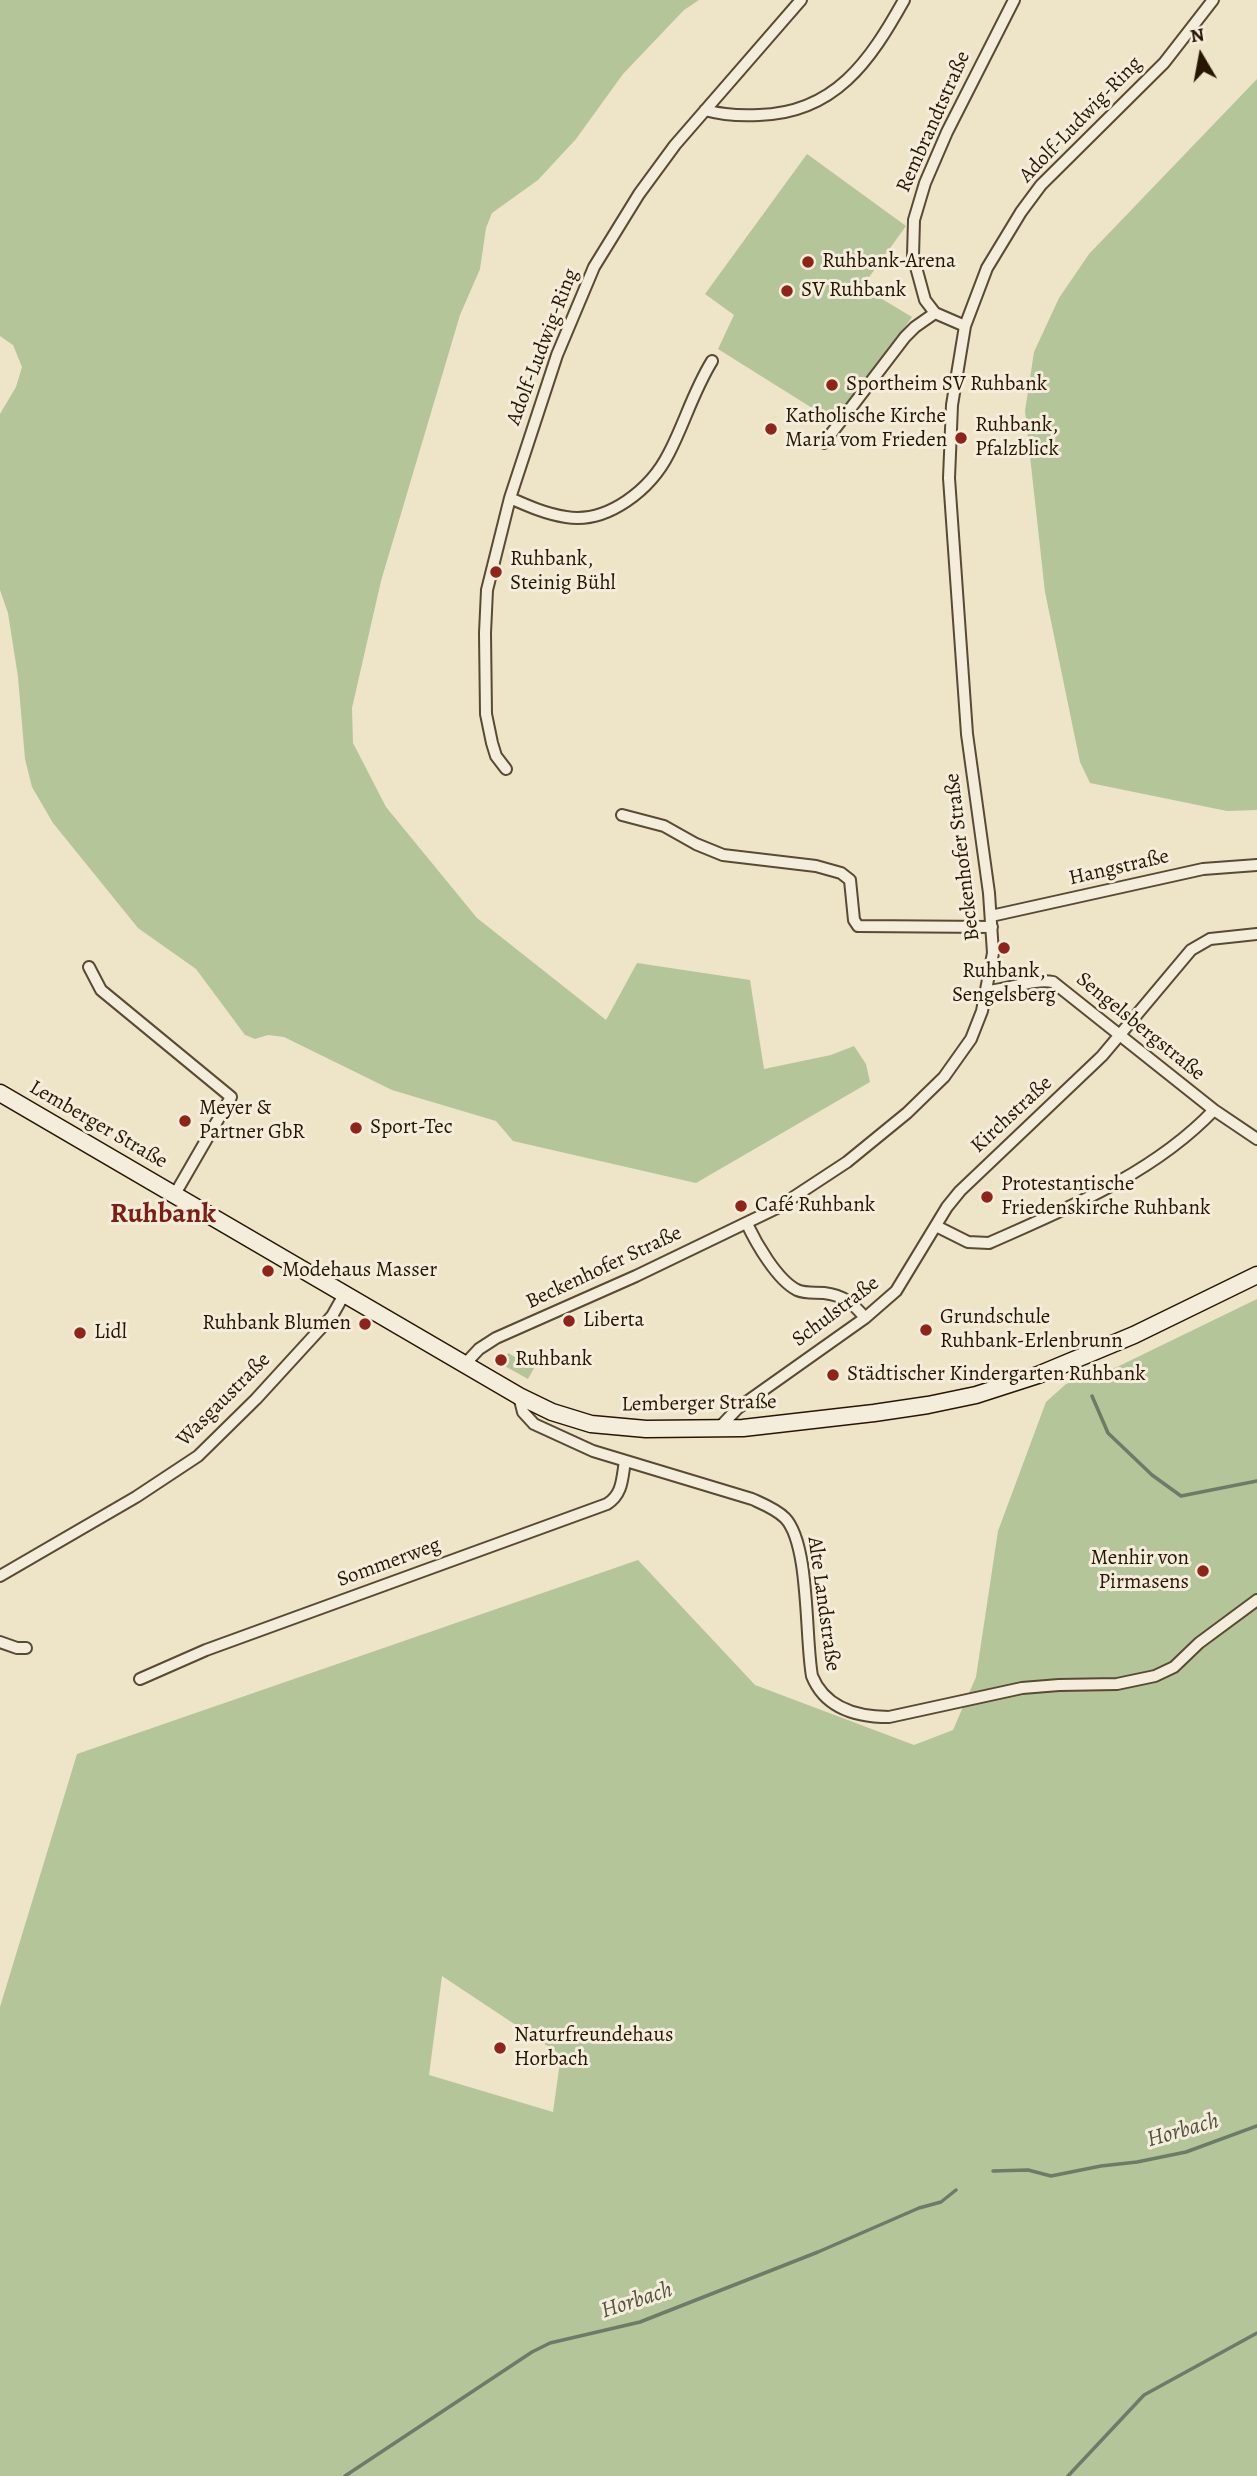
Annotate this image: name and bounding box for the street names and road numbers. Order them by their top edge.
street label: Rembrandtstraße [892,47,976,197]
street label: Adolf-Ludwig-Ring [1014,52,1148,188]
street label: Adolf-Ludwig-Ring [502,265,584,429]
street label: Beckenhofer Straße [940,772,986,942]
street label: Hangstraße [1066,844,1172,892]
street label: Sengelsbergstraße [1070,967,1210,1087]
street label: Kirchstraße [966,1071,1058,1159]
street label: Lemberger Straße [24,1075,172,1175]
street label: Beckenhofer Straße [522,1221,686,1315]
street label: Schulstraße [788,1271,884,1353]
street label: Wasgaustraße [172,1348,276,1452]
street label: Lemberger Straße [621,1390,777,1418]
street label: Sommerweg [334,1533,444,1593]
street label: Alte Landstraße [801,1535,845,1673]

